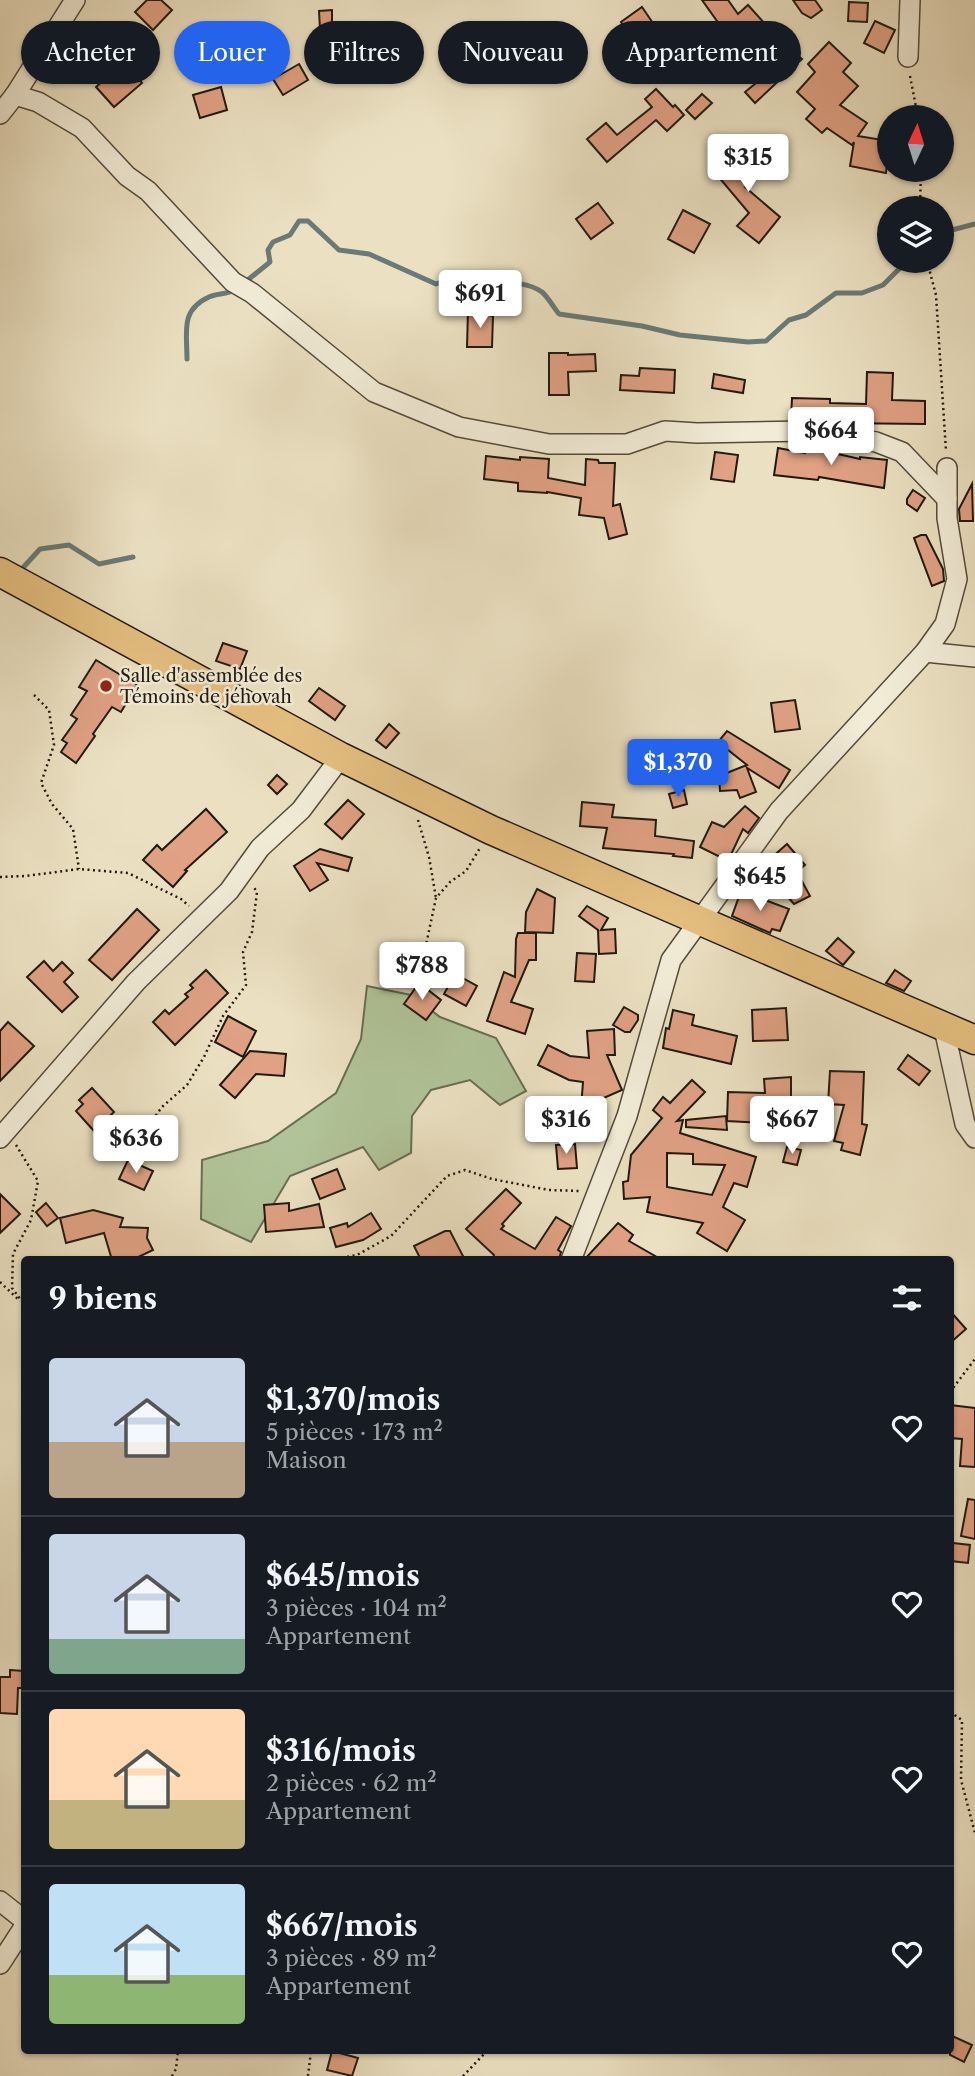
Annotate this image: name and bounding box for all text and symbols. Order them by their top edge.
chip: Acheter [21,21,160,84]
chip: Louer [174,21,290,84]
chip: Filtres [304,21,424,84]
chip: Nouveau [438,21,588,84]
chip: Appartement [602,21,801,84]
north arrow [877,105,954,182]
map controls [877,105,954,273]
pin: $315 [707,134,789,194]
text: $315 [724,143,772,171]
button: layers [877,196,954,273]
pin: $691 [439,270,521,330]
text: $691 [455,279,505,307]
pin: $664 [790,407,872,467]
text: $664 [804,416,858,444]
place label: Salle d'assemblée des Témoins de jéhovah [120,665,302,708]
marker: Salle d'assemblée des Témoins de jéhovah [98,678,114,694]
pin: $1,370 [621,740,735,799]
text: $1,370 [643,748,713,776]
pin: $645 [719,853,801,913]
text: $645 [734,862,786,890]
pin: $788 [381,942,463,1002]
text: $788 [395,951,449,979]
pin: $316 [525,1096,607,1156]
pin: $667 [751,1096,833,1156]
text: $316 [541,1105,591,1133]
text: $667 [766,1105,818,1133]
pin: $636 [95,1116,177,1175]
text: $636 [109,1124,163,1152]
icon: filters [888,1279,926,1317]
text: 9 biens [49,1280,157,1317]
text: $1,370/mois [266,1381,441,1418]
icon: home [105,1386,189,1470]
icon: heart [888,1409,926,1447]
text: 5 pièces · 173 m² [266,1418,443,1446]
text: Maison [266,1446,347,1474]
text: $645/mois [266,1557,420,1594]
icon: home [105,1562,189,1646]
icon: heart [888,1585,926,1623]
text: 3 pièces · 104 m² [266,1594,447,1622]
text: Appartement [266,1622,411,1650]
text: $316/mois [266,1732,416,1769]
icon: home [105,1737,189,1821]
icon: heart [888,1760,926,1798]
text: 2 pièces · 62 m² [266,1769,437,1797]
text: Appartement [266,1797,411,1825]
text: $667/mois [266,1907,418,1944]
icon: home [105,1912,189,1996]
icon: heart [888,1935,926,1973]
text: 3 pièces · 89 m² [266,1944,437,1972]
text: Appartement [266,1972,411,2000]

